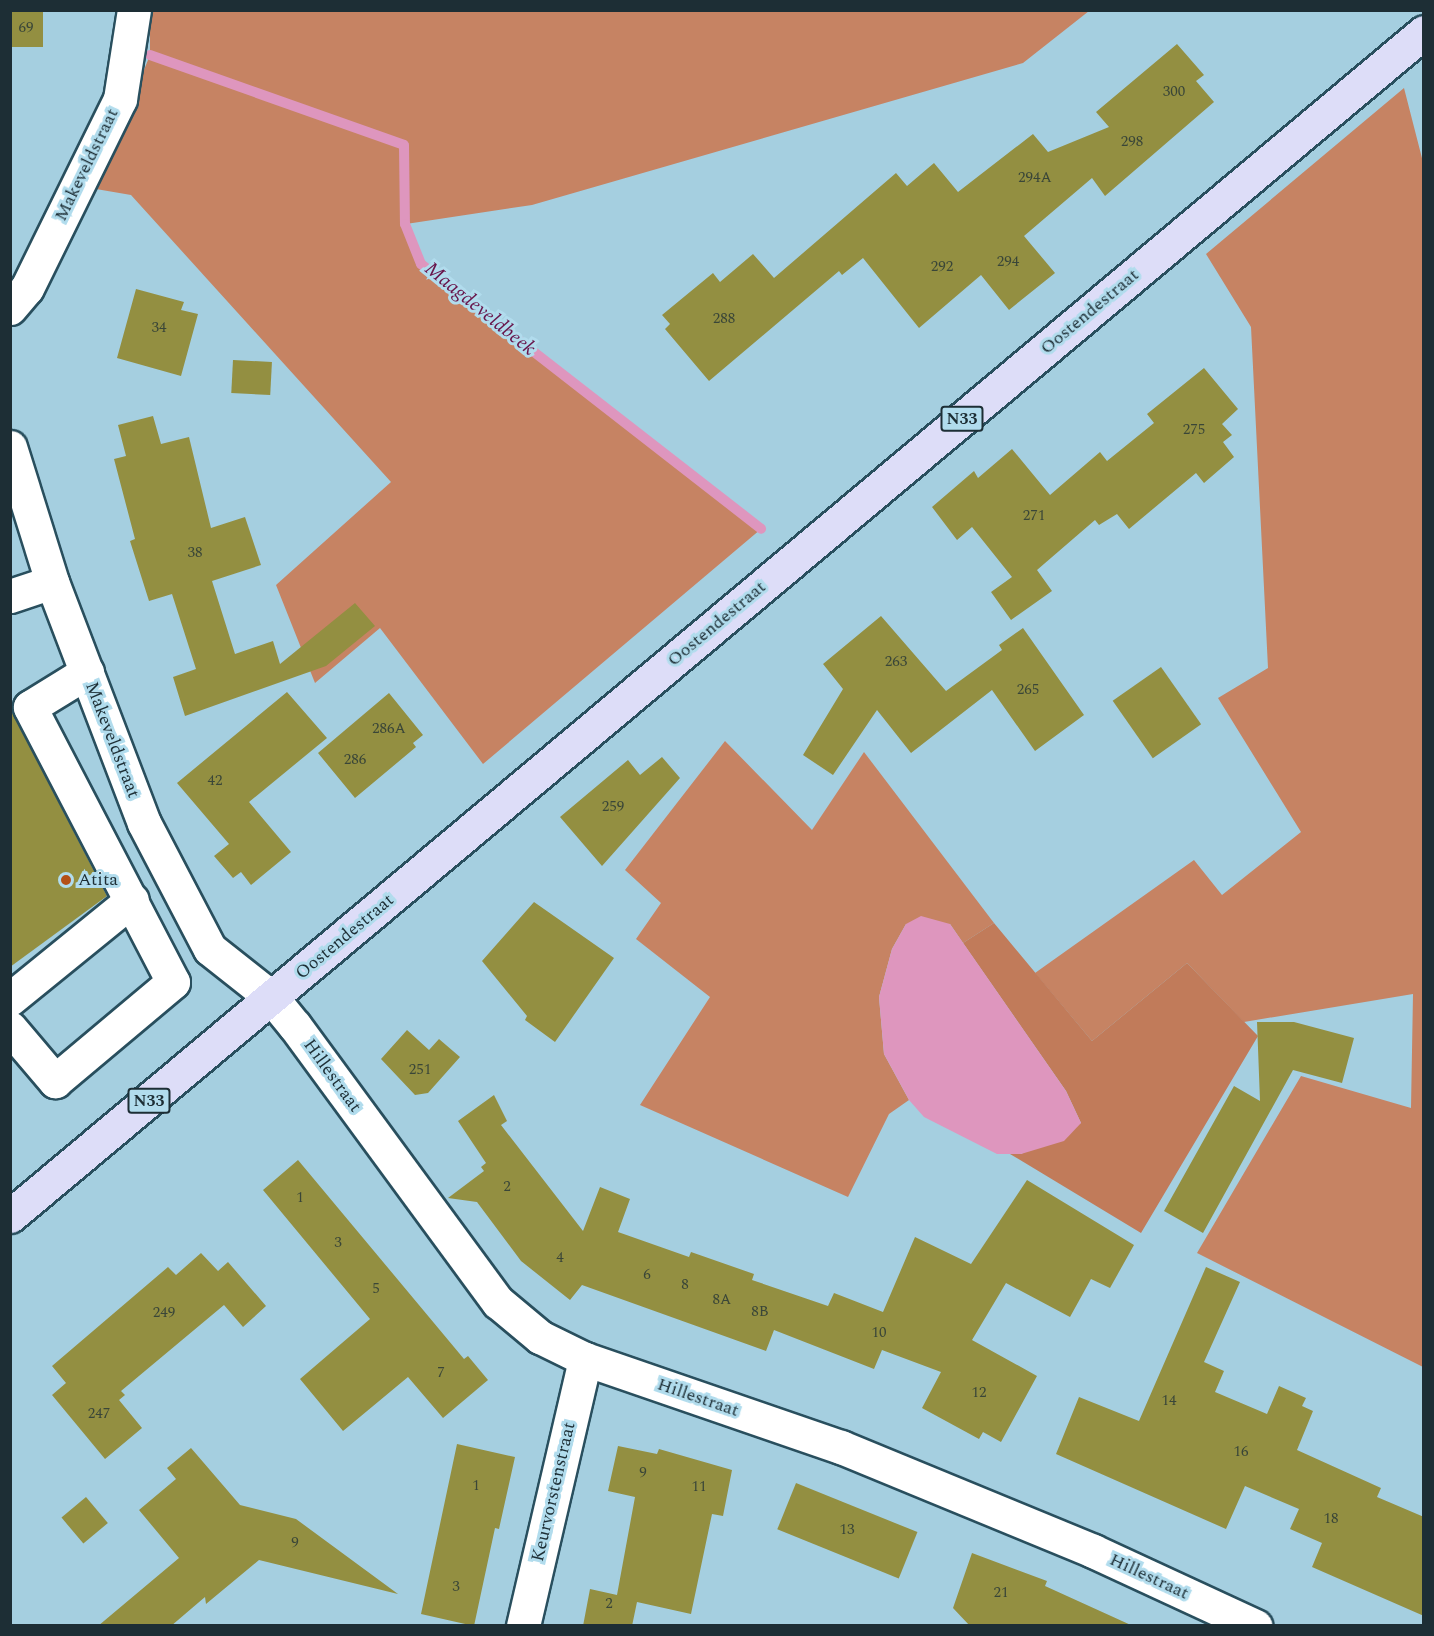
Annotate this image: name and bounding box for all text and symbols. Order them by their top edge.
house number: 69 [19,19,33,37]
house number: 300 [1163,83,1185,101]
street label: Makeveldstraat [50,105,124,225]
house number: 298 [1121,133,1143,151]
house number: 294A [1018,169,1052,187]
house number: 294 [997,253,1019,271]
water label: Maagdeveldbeek [420,257,540,361]
house number: 292 [931,258,953,276]
street label: Oostendestraat [1036,265,1144,359]
house number: 288 [713,310,735,328]
house number: 34 [152,319,166,337]
road number: N33 [940,406,984,432]
house number: 275 [1183,421,1205,439]
house number: 271 [1023,507,1045,525]
house number: 38 [188,544,202,562]
street label: Oostendestraat [663,577,771,671]
house number: 263 [885,653,907,671]
street label: Makeveldstraat [80,679,144,801]
house number: 265 [1017,681,1039,699]
house number: 286A [372,720,406,738]
house number: 286 [344,751,366,769]
house number: 42 [208,772,222,790]
house number: 259 [602,798,624,816]
place label: Atita [78,869,118,891]
marker: Atita [59,873,73,887]
street label: Oostendestraat [291,890,399,984]
street label: Hillestraat [298,1035,366,1117]
house number: 251 [409,1061,431,1079]
road number: N33 [126,1088,172,1114]
house number: 2 [503,1178,511,1196]
house number: 1 [296,1189,304,1207]
house number: 3 [334,1234,342,1252]
house number: 4 [556,1249,564,1267]
house number: 6 [643,1266,651,1284]
house number: 8 [681,1276,689,1294]
house number: 5 [372,1280,380,1298]
house number: 8A [713,1291,731,1309]
house number: 8B [751,1303,769,1321]
house number: 249 [153,1304,175,1322]
house number: 10 [872,1324,886,1342]
house number: 7 [437,1364,445,1382]
street label: Hillestraat [654,1374,742,1422]
house number: 12 [972,1384,986,1402]
house number: 14 [1162,1392,1176,1410]
house number: 247 [88,1405,110,1423]
street label: Keurvorstenstraat [527,1420,581,1564]
house number: 16 [1234,1443,1248,1461]
house number: 9 [639,1464,647,1482]
house number: 1 [472,1477,480,1495]
house number: 11 [692,1478,706,1496]
house number: 18 [1324,1510,1338,1528]
house number: 13 [840,1521,854,1539]
house number: 9 [291,1534,299,1552]
street label: Hillestraat [1106,1549,1192,1605]
house number: 3 [452,1578,460,1596]
house number: 21 [994,1584,1008,1602]
house number: 2 [605,1595,613,1613]

